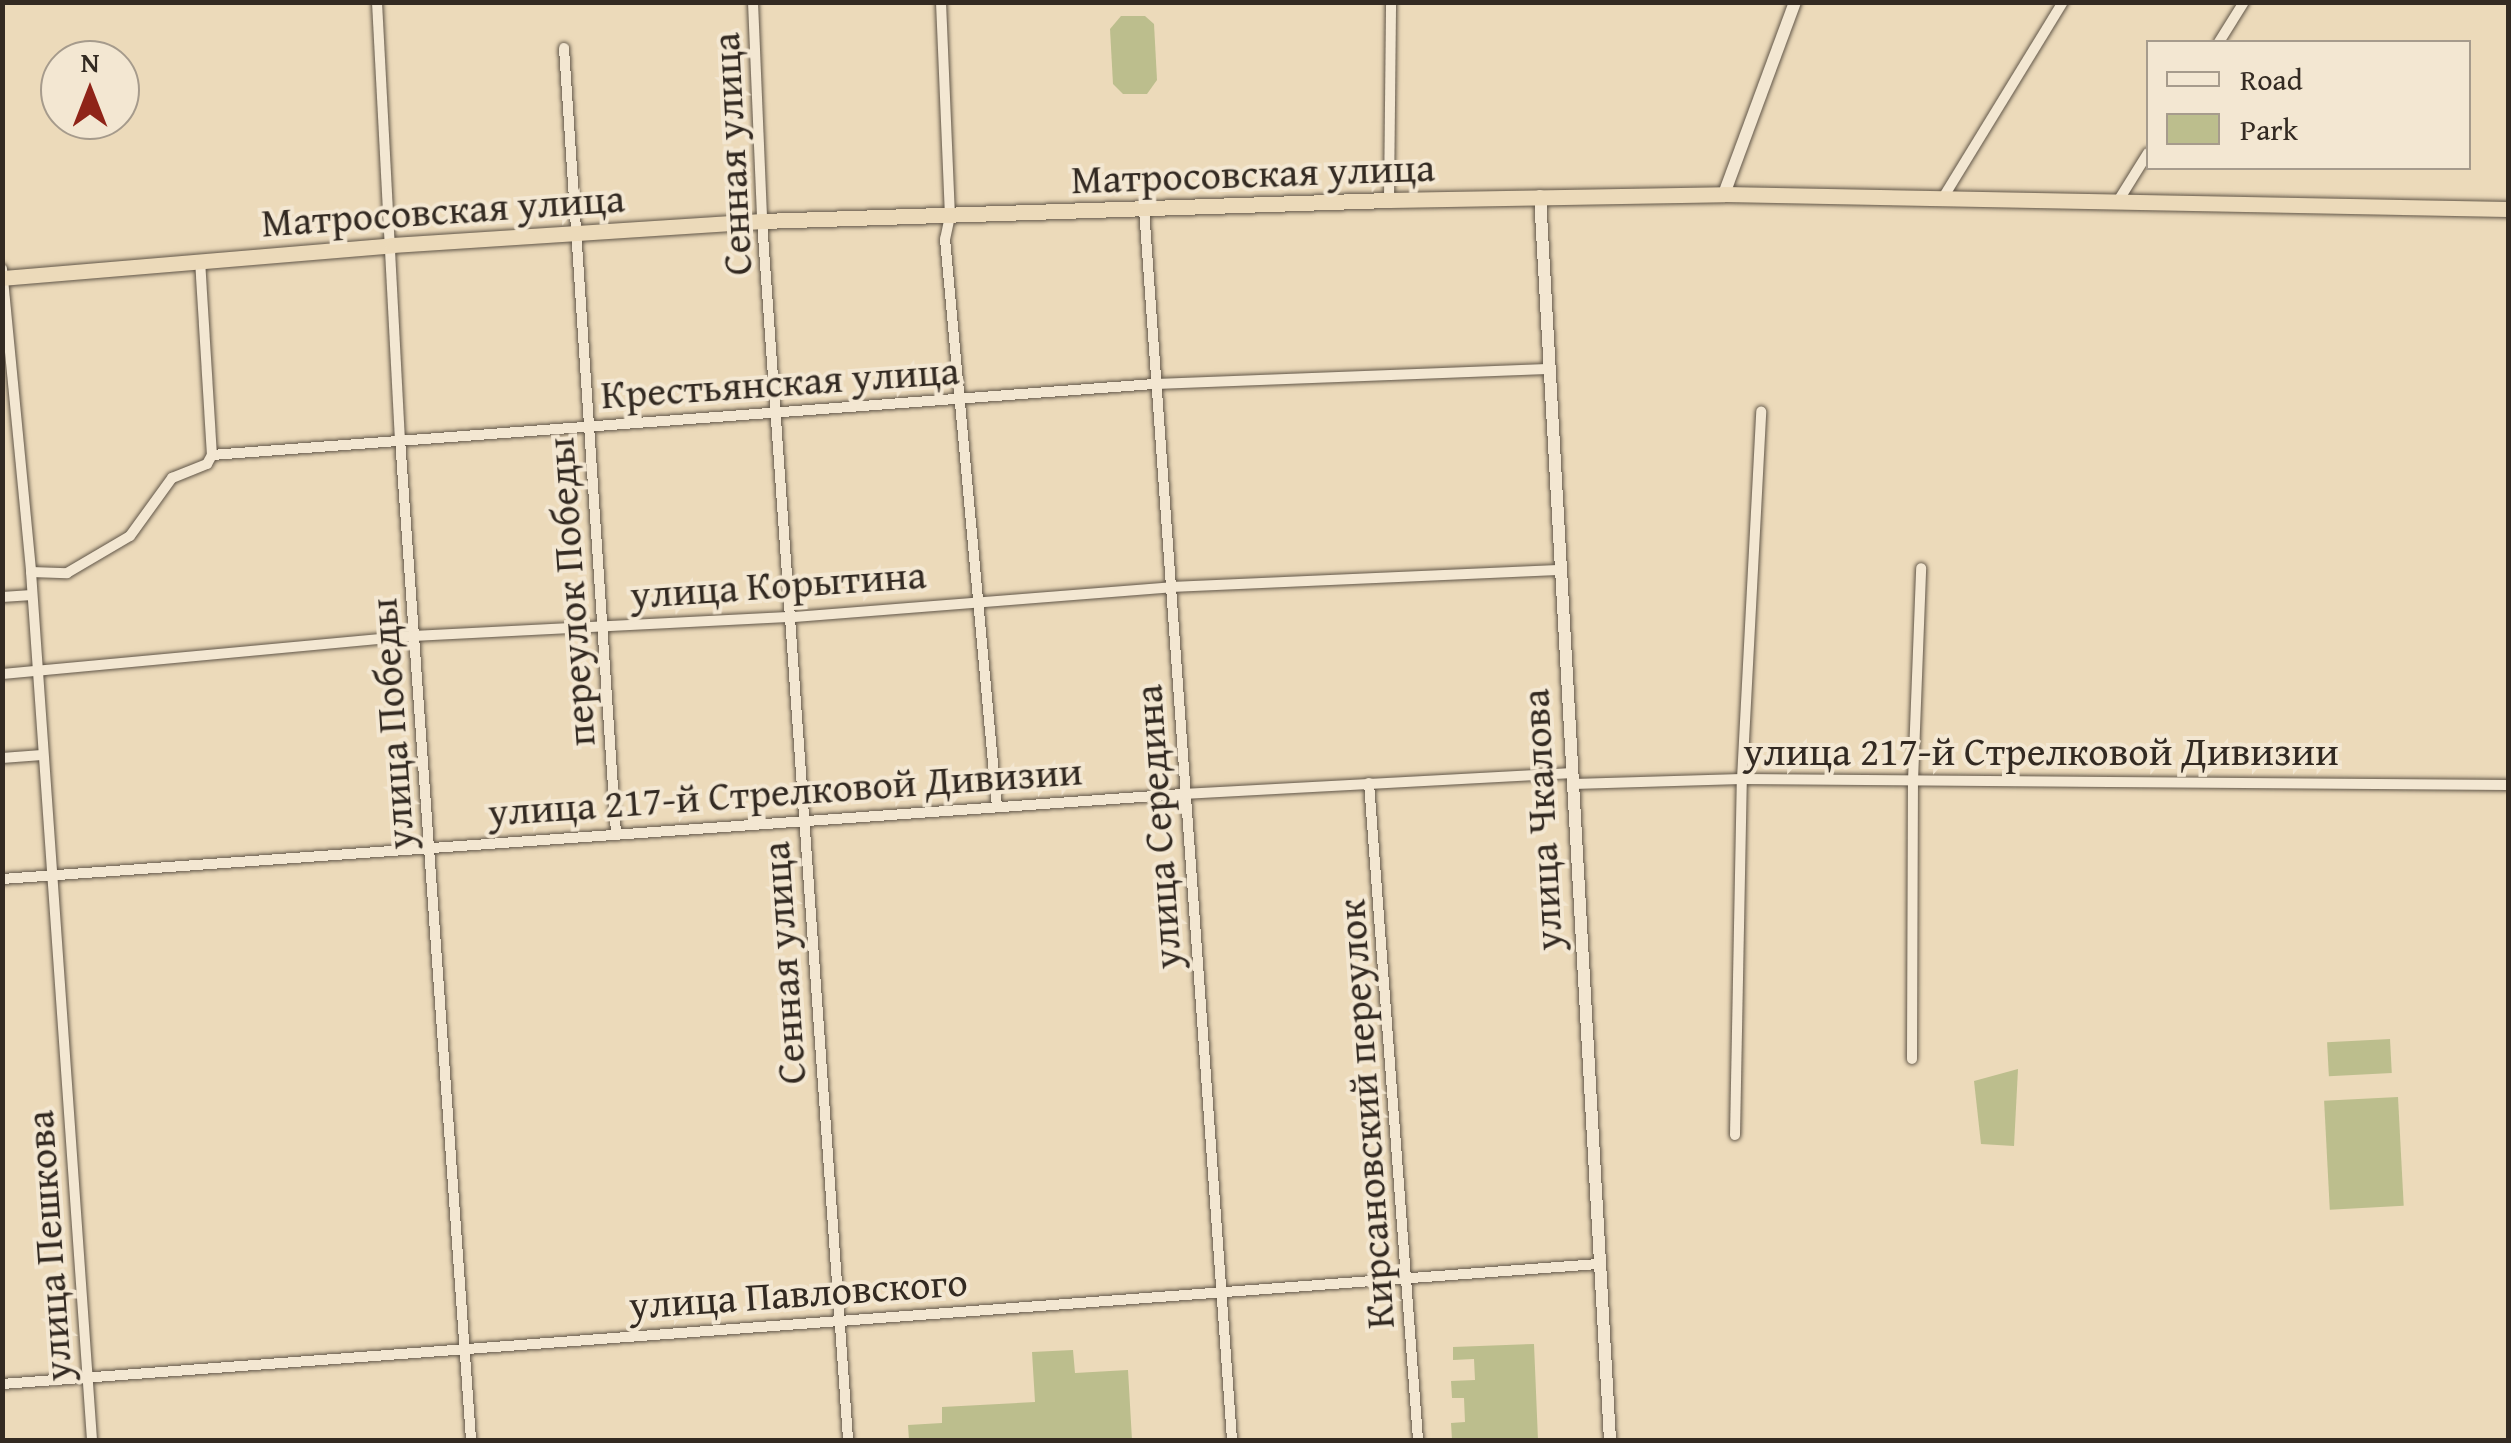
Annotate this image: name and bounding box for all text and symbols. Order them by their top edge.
street label: Сенная улица [701,31,761,277]
north arrow [40,40,140,140]
legend [2146,40,2471,170]
text: N [81,41,99,82]
text: Road [2240,57,2303,101]
text: Park [2240,107,2298,151]
street label: Матросовская улица [1070,143,1436,203]
street label: Матросовская улица [260,173,626,247]
street label: Крестьянская улица [599,346,961,418]
street label: переулок Победы [535,436,605,748]
street label: улица Корытина [628,550,928,618]
street label: улица Победы [358,597,424,851]
street label: улица Середина [1123,683,1191,971]
street label: улица Чкалова [1510,688,1572,952]
street label: улица 217-й Стрелковой Дивизии [1743,727,2339,775]
street label: улица 217-й Стрелковой Дивизии [486,746,1084,836]
street label: Сенная улица [751,840,815,1086]
street label: Кирсановский переулок [1326,898,1404,1330]
street label: улица Пешкова [15,1109,81,1383]
street label: улица Павловского [627,1257,969,1329]

